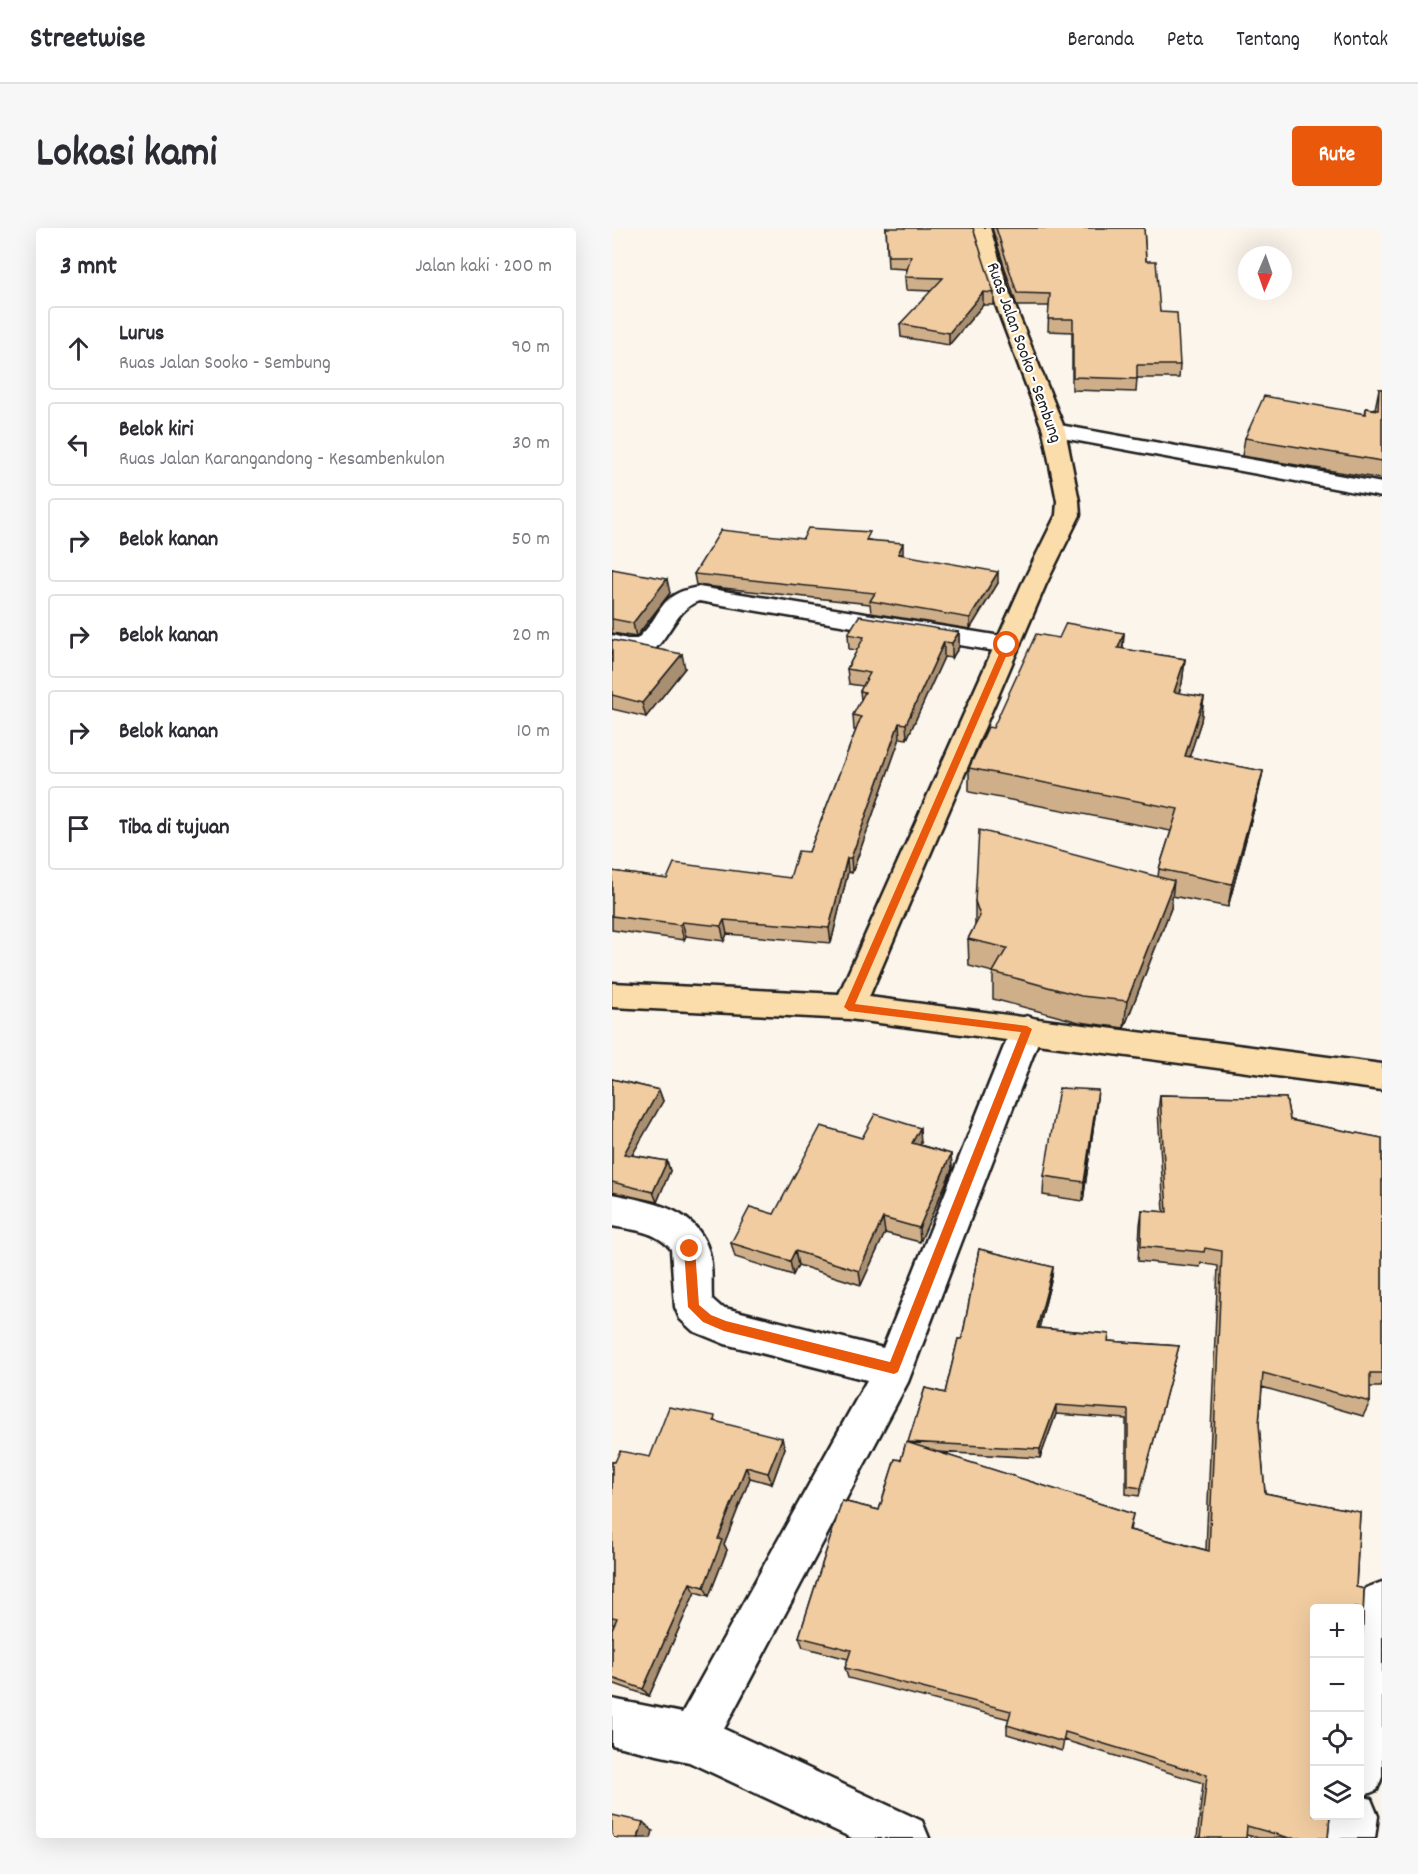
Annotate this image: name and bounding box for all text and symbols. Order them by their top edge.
text: Streetwise [30,21,145,61]
text: Beranda [1068,26,1134,56]
text: Peta [1167,26,1203,56]
text: Tentang [1236,26,1300,56]
text: Kontak [1333,26,1388,56]
text: Lokasi kami [36,126,217,186]
button: Rute [1292,126,1382,186]
north arrow [1238,246,1292,300]
text: 3 mnt [60,249,117,286]
text: Jalan kaki · 200 m [415,253,552,281]
street label: Ruas Jalan Sooko - Sembung [979,259,1067,447]
text: Lurus [119,319,164,350]
icon: ahead [62,332,95,365]
text: 90 m [512,334,550,362]
text: Ruas Jalan Sooko - Sembung [119,350,331,378]
text: Belok kiri [119,415,193,446]
icon: left [62,428,95,461]
text: 30 m [512,430,550,458]
text: Ruas Jalan Karangandong - Kesambenkulon [119,446,445,474]
icon: right [62,524,95,557]
text: Belok kanan [119,525,218,556]
text: 50 m [512,526,550,554]
icon: right [62,620,95,653]
text: Belok kanan [119,621,218,652]
text: 20 m [512,622,550,650]
route start [993,631,1019,657]
icon: right [62,716,95,749]
text: Belok kanan [119,717,218,748]
text: 10 m [516,718,550,746]
icon: arrive [62,812,95,845]
text: Tiba di tujuan [119,813,229,844]
route end [676,1235,702,1261]
map controls [1310,1604,1364,1820]
button: + [1310,1604,1364,1658]
button: − [1310,1658,1364,1712]
button: locate [1310,1712,1364,1766]
button: layers [1310,1766,1364,1820]

